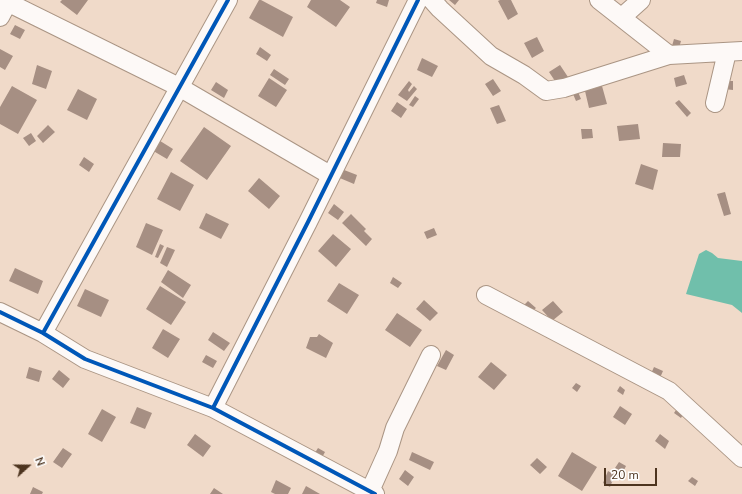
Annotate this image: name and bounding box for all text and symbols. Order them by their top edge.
north arrow [8,446,48,486]
text: N [31,455,48,468]
scale bar [606,460,659,486]
text: 20 m [611,467,639,483]

